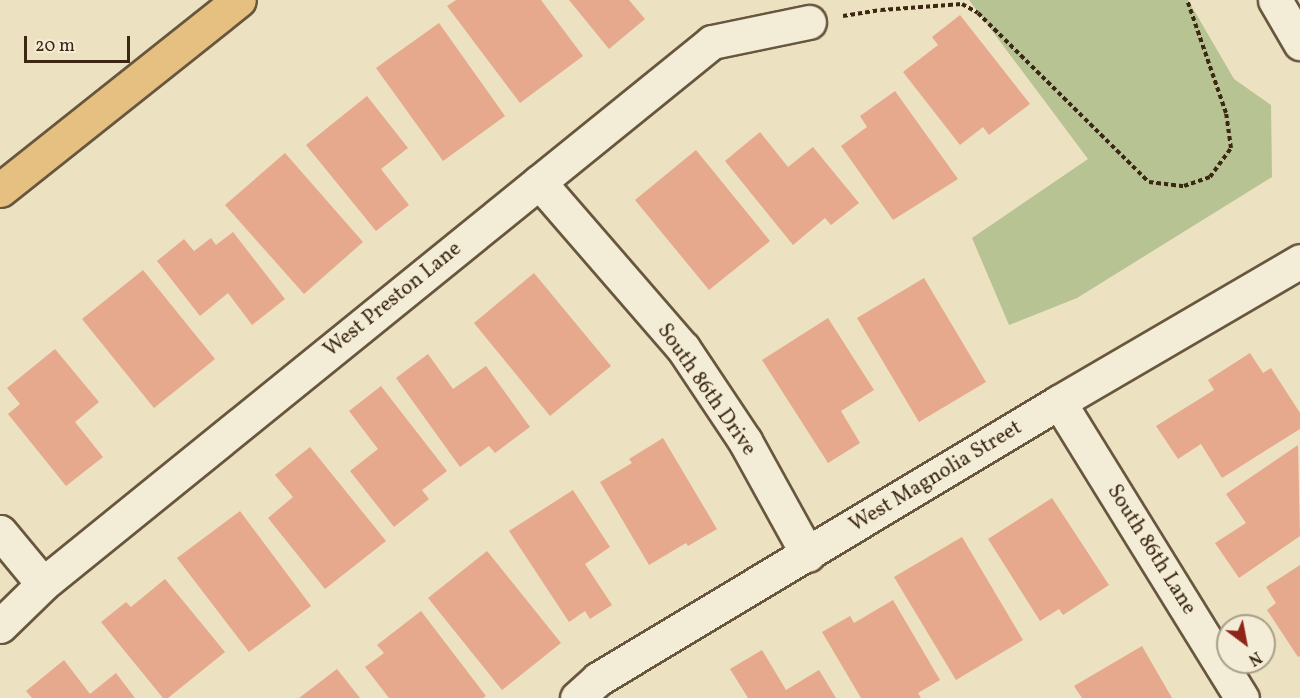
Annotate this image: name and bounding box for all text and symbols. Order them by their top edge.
scale bar [27,24,134,62]
text: 20 m [35,34,75,59]
street label: West Preston Lane [319,237,467,363]
street label: South 86th Drive [651,319,761,461]
street label: West Magnolia Street [845,416,1027,538]
street label: South 86th Lane [1101,480,1201,620]
north arrow [1216,614,1276,674]
text: N [1244,645,1265,670]

